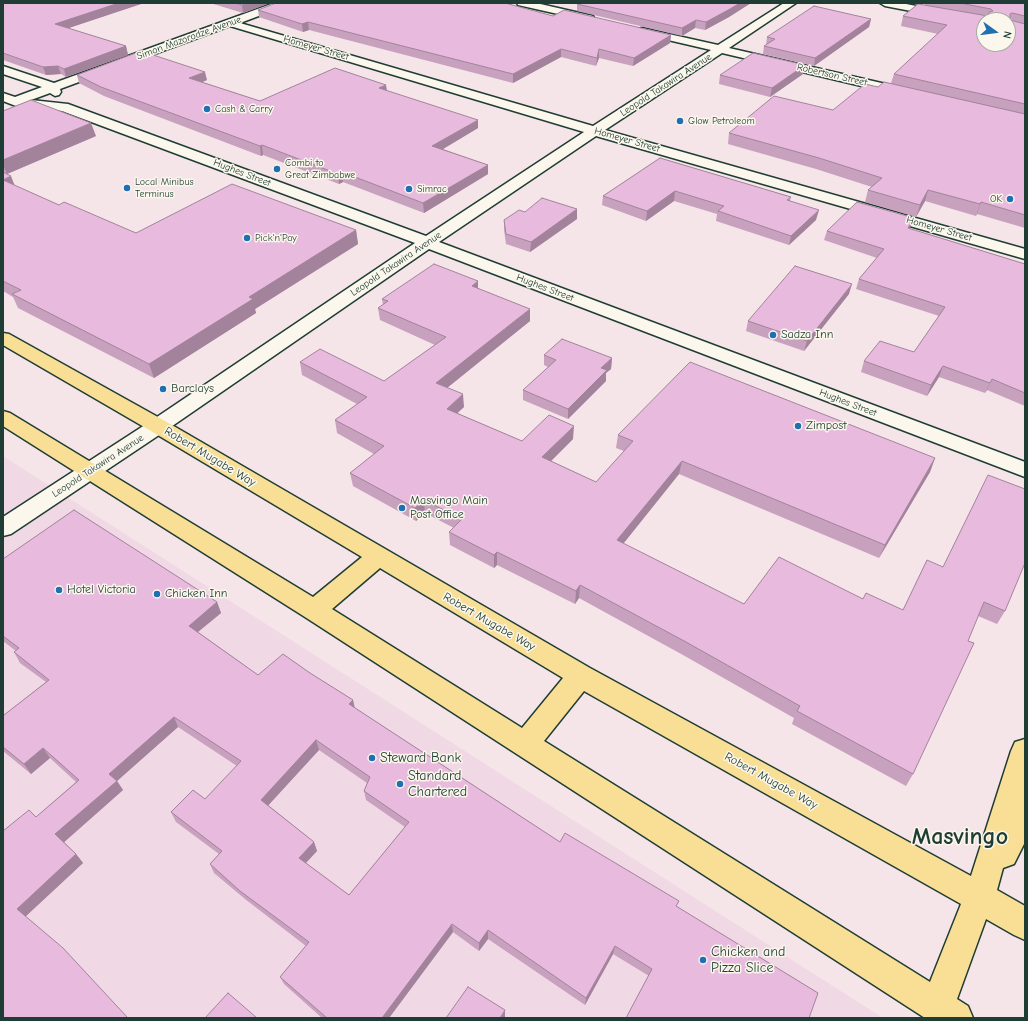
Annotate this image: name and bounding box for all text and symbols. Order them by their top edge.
north arrow [976,12,1016,52]
street label: Simon Mazorodze Avenue [135,13,243,63]
text: N [1000,30,1014,40]
street label: Homeyer Street [282,33,350,63]
street label: Leopold Takawira Avenue [618,51,714,119]
street label: Robertson Street [796,61,868,89]
place label: Cash & Carry [215,103,273,115]
marker: Cash & Carry [202,104,212,114]
place label: Glow Petroleom [688,115,755,127]
marker: Glow Petroleom [675,116,685,126]
street label: Homeyer Street [593,125,661,155]
street label: Hughes Street [212,157,272,189]
place label: Combi to Great Zimbabwe [285,157,355,180]
marker: Combi to Great Zimbabwe [272,164,282,174]
place label: Local Minibus Terminus [135,176,194,200]
marker: Local Minibus Terminus [122,183,132,193]
place label: Simrac [417,183,447,195]
marker: Simrac [404,184,414,194]
place label: OK [990,193,1002,205]
marker: OK [1005,194,1015,204]
street label: Homeyer Street [905,214,973,244]
street label: Leopold Takawira Avenue [348,229,444,299]
place label: Pick'n'Pay [255,232,297,244]
marker: Pick'n'Pay [242,233,252,243]
street label: Hughes Street [515,272,575,304]
place label: Sadza Inn [781,328,833,342]
marker: Sadza Inn [768,330,778,340]
place label: Barclays [171,382,214,396]
marker: Barclays [158,384,168,394]
street label: Hughes Street [818,387,878,419]
place label: Zimpost [806,419,847,433]
marker: Zimpost [793,421,803,431]
street label: Robert Mugabe Way [162,424,258,490]
street label: Leopold Takawira Avenue [50,432,146,500]
place label: Masvingo Main Post Office [410,494,488,522]
marker: Masvingo Main Post Office [397,503,407,513]
place label: Hotel Victoria [67,583,136,597]
marker: Hotel Victoria [54,585,64,595]
place label: Chicken Inn [165,587,227,601]
marker: Chicken Inn [152,589,162,599]
street label: Robert Mugabe Way [440,590,538,654]
street label: Robert Mugabe Way [722,749,820,813]
place label: Steward Bank [380,750,461,766]
marker: Steward Bank [367,753,377,763]
place label: Standard Chartered [408,768,467,800]
marker: Standard Chartered [395,779,405,789]
district label: Masvingo [912,823,1008,851]
place label: Chicken and Pizza Slice [711,944,785,976]
marker: Chicken and Pizza Slice [698,955,708,965]

